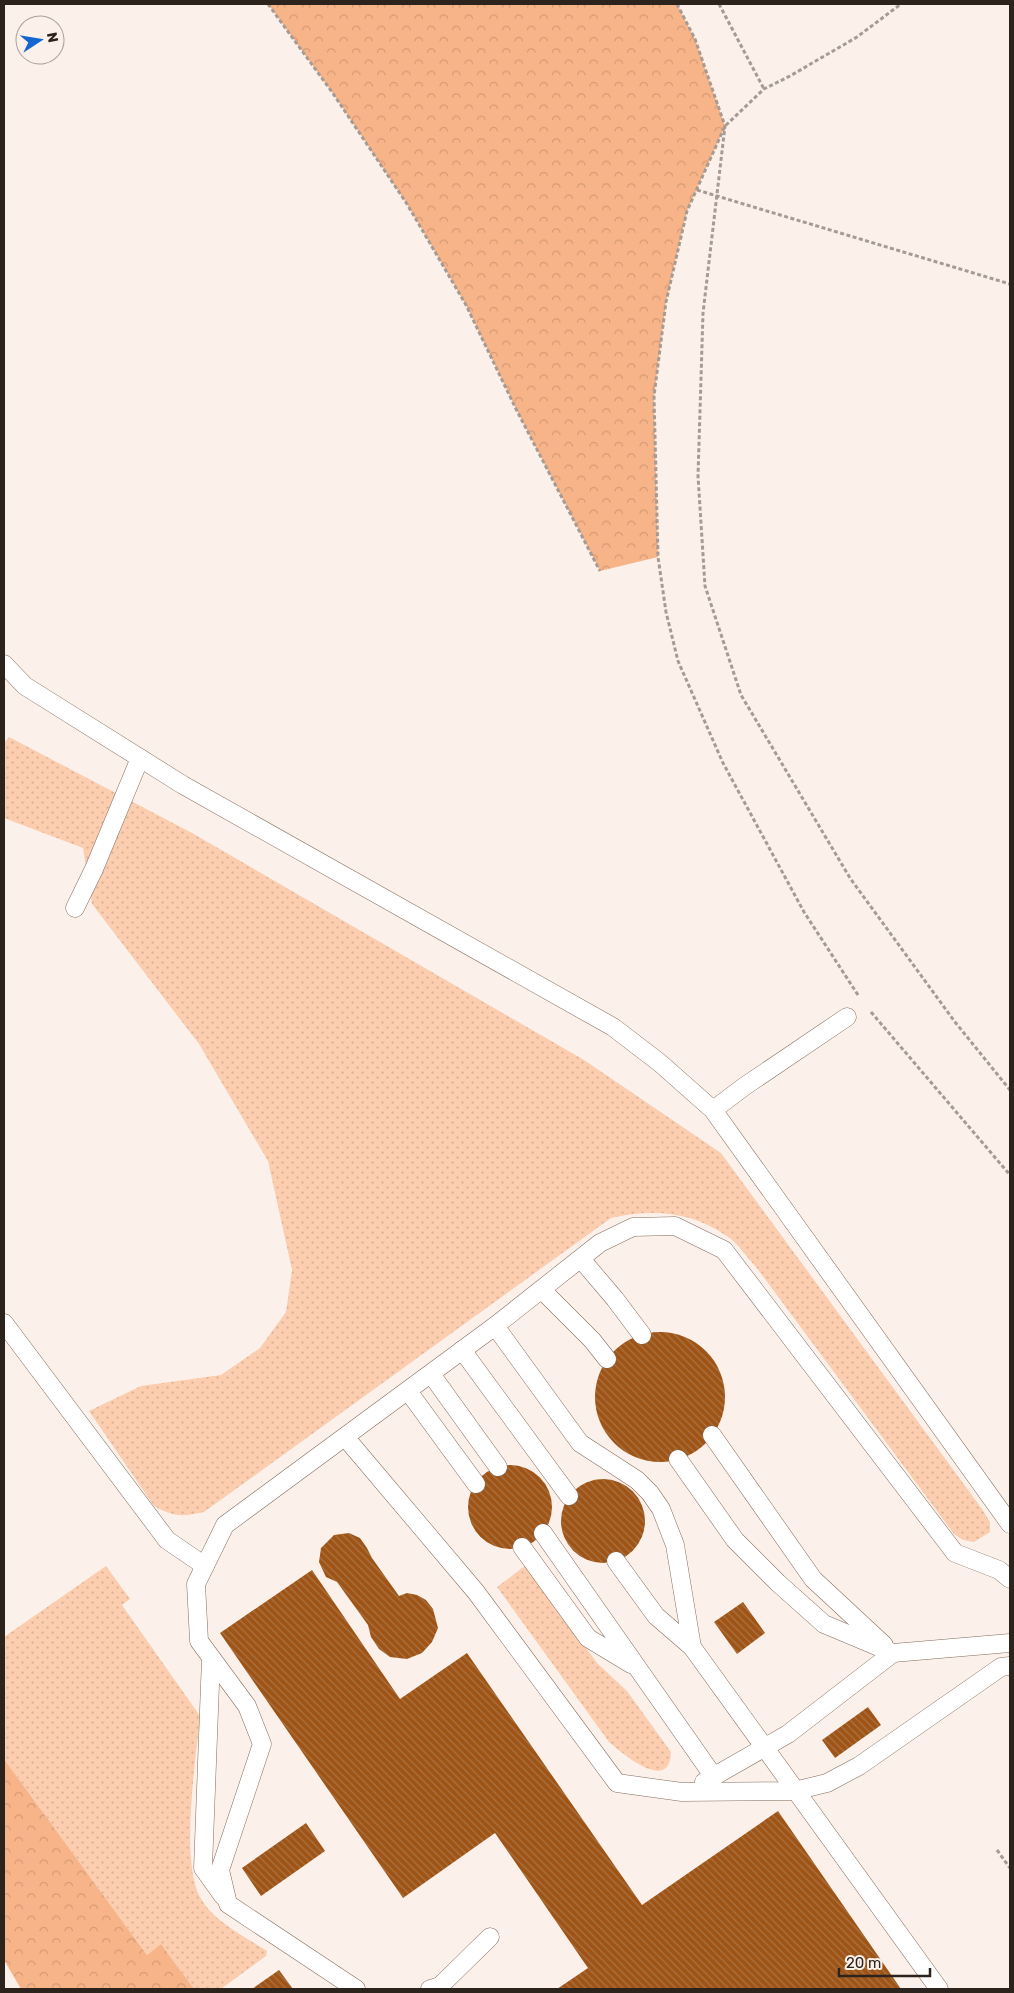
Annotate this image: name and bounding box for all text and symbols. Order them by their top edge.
north arrow [15,15,65,65]
text: N [43,31,62,44]
scale bar [839,1946,930,1978]
text: 20 m [846,1954,881,1972]

